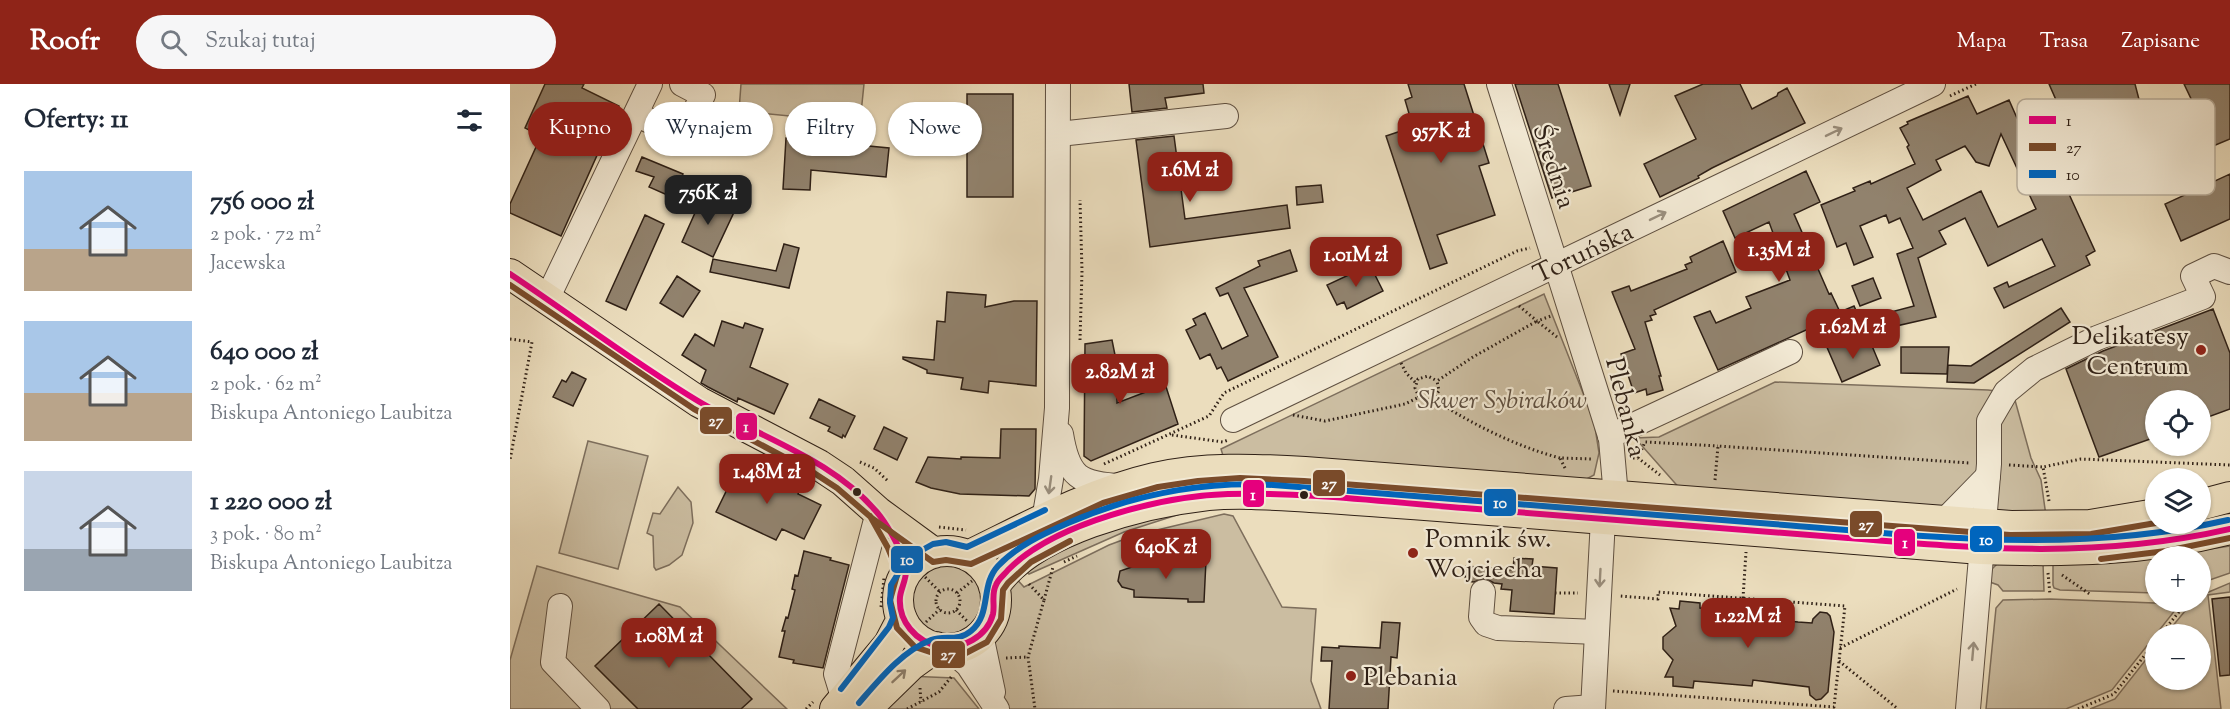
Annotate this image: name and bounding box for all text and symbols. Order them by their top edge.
search box [136,15,556,69]
text: Roofr [30,22,100,62]
icon: search [157,26,190,59]
text: Szukaj tutaj [205,26,316,58]
text: Mapa [1957,27,2007,57]
text: Trasa [2040,27,2088,57]
text: Zapisane [2121,27,2200,57]
legend [2017,99,2215,195]
text: Oferty: 11 [24,102,128,139]
chip: Kupno [528,102,632,156]
chip: Wynajem [644,102,773,156]
chip: Filtry [785,102,876,156]
chip: Nowe [888,102,982,156]
icon: filters [453,104,486,137]
text: 1 [2066,111,2072,134]
pin: 957K zł [1386,113,1496,164]
text: 957K zł [1412,118,1470,147]
street label: Średnia [1522,120,1584,214]
one-way arrow [1824,125,1842,137]
text: 27 [2066,138,2082,161]
pin: 1.6M zł [1135,152,1245,203]
text: 1.6M zł [1161,157,1219,186]
text: 10 [2066,165,2080,188]
pin: 756K zł [653,175,763,226]
text: 756K zł [679,180,737,209]
text: 756 000 zł [210,184,314,221]
icon: home [72,195,144,267]
one-way arrow [1649,210,1667,222]
street label: Toruńska [1528,215,1640,294]
text: 2 pok. · 72 m² [210,221,322,250]
pin: 1.35M zł [1717,232,1841,283]
pin: 1.01M zł [1294,237,1418,288]
text: 1.35M zł [1748,237,1810,266]
text: 1.01M zł [1324,242,1388,271]
text: Jacewska [210,250,286,279]
pin: 1.62M zł [1791,309,1915,360]
text: 1.62M zł [1820,314,1886,343]
place label: Delikatesy Centrum [2072,319,2189,386]
text: 640 000 zł [210,334,318,371]
marker: Delikatesy Centrum [2194,343,2208,357]
icon: home [72,345,144,417]
pin: 2.82M zł [1058,354,1182,405]
street label: Plebanka [1594,354,1655,461]
text: 2.82M zł [1085,359,1155,388]
text: 2 pok. · 62 m² [210,371,322,400]
park label: Skwer Sybiraków [1417,383,1587,420]
map controls [2145,390,2211,690]
button: locate [2145,390,2211,456]
text: Biskupa Antoniego Laubitza [210,400,452,429]
line badge: 27 [699,406,733,435]
text: 27 [708,411,725,434]
line badge: 1 [735,412,758,441]
text: 1 [743,417,749,440]
pin: 1.48M zł [705,454,829,505]
text: 1.48M zł [733,459,801,488]
button: layers [2145,468,2211,534]
line badge: 27 [1312,469,1346,497]
text: 27 [1321,474,1338,497]
one-way arrow [1044,475,1055,495]
line badge: 1 [1242,479,1265,508]
text: 1 220 000 zł [210,484,332,521]
text: 1 [1250,485,1256,508]
unlabelled marker [851,486,863,498]
line badge: 10 [1483,488,1517,517]
unlabelled marker [1298,489,1310,501]
text: 10 [1493,493,1507,516]
icon: home [72,495,144,567]
line badge: 27 [1849,510,1883,538]
text: 27 [1858,515,1875,538]
text: 3 pok. · 80 m² [210,521,322,550]
place label: Pomnik św. Wojciecha [1425,522,1552,589]
line badge: 10 [1969,525,2003,553]
line badge: 1 [1893,528,1916,557]
pin: 640K zł [1111,529,1221,580]
text: 10 [1979,530,1993,553]
text: 1 [1902,533,1908,556]
text: 640K zł [1135,534,1197,563]
line badge: 10 [890,545,924,574]
marker: Pomnik św. Wojciecha [1406,546,1420,560]
button: + [2145,546,2211,612]
text: Biskupa Antoniego Laubitza [210,550,452,579]
text: 10 [900,550,914,573]
one-way arrow [1594,567,1605,587]
pin: 1.22M zł [1686,598,1810,649]
text: 1.22M zł [1715,603,1781,632]
pin: 1.08M zł [607,618,731,669]
text: 1.08M zł [635,623,703,652]
button: − [2145,624,2211,690]
line badge: 27 [931,640,966,669]
one-way arrow [1968,641,1979,661]
text: 27 [940,645,957,668]
place label: Plebania [1363,660,1457,697]
one-way arrow [891,669,906,683]
marker: Plebania [1344,669,1358,683]

